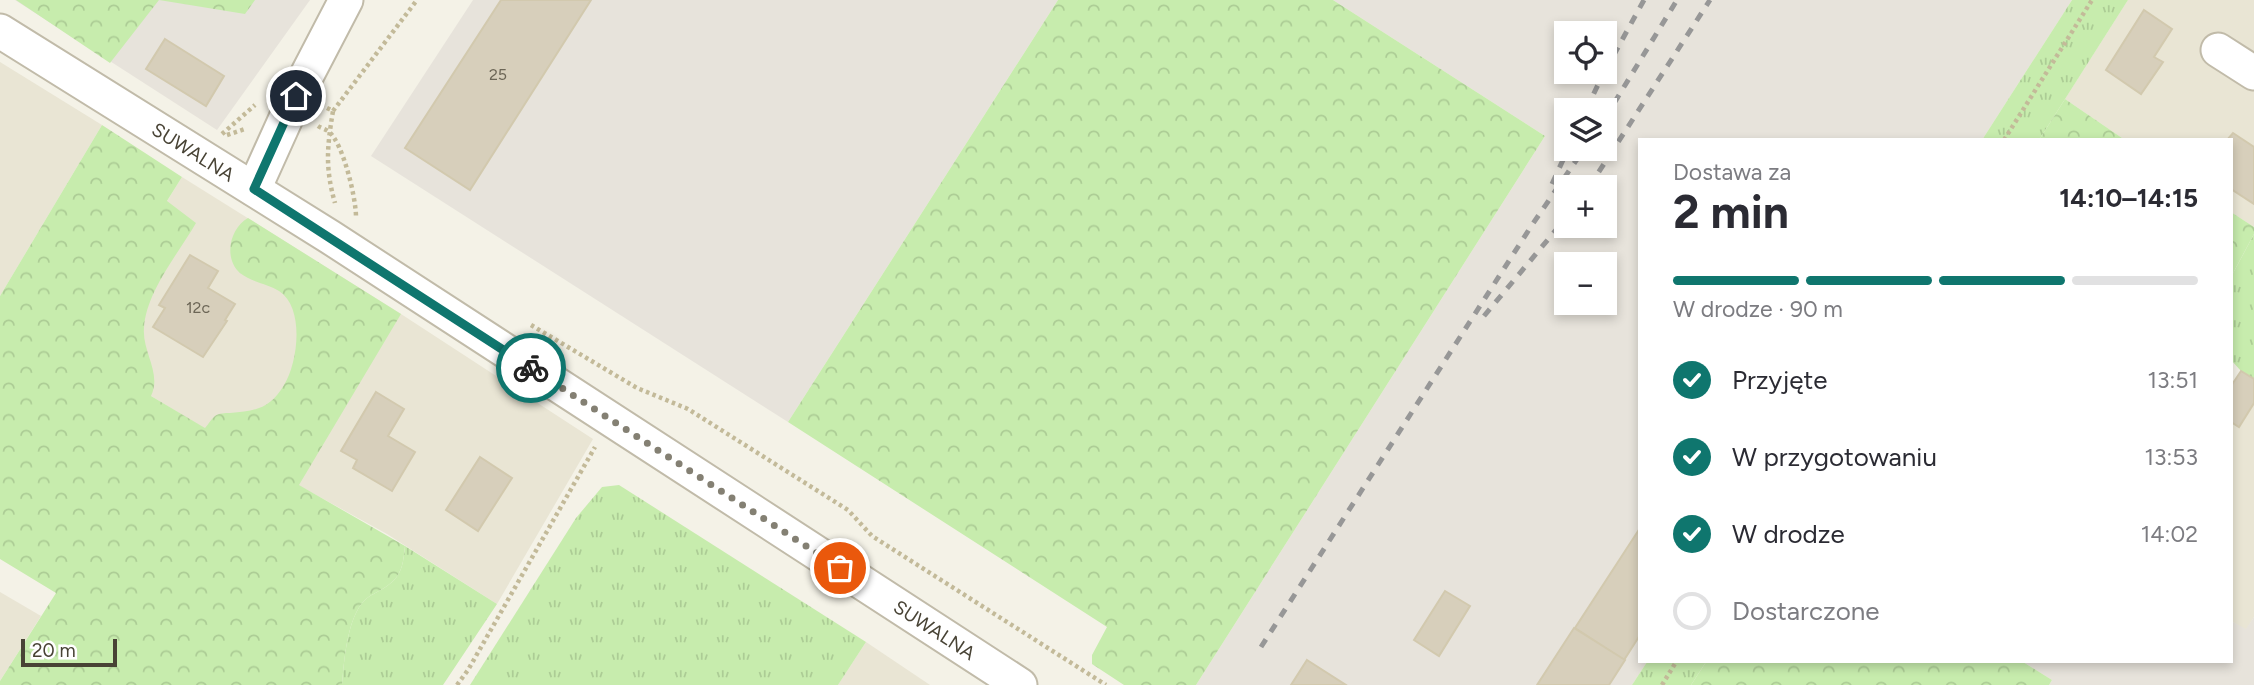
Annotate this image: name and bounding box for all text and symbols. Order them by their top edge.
map controls [1554,21,1617,315]
button: locate [1554,21,1617,84]
house number: 25 [489,65,507,84]
pin [266,66,326,126]
icon: home [277,77,315,115]
button: layers [1554,98,1617,161]
street label: SUWALNA [148,117,239,186]
text: Dostawa za [1673,158,1791,186]
button: + [1554,175,1617,238]
text: 14:10–14:15 [2059,182,2198,214]
text: 2 min [1673,184,1789,240]
button: − [1554,252,1617,315]
text: W drodze · 90 m [1673,295,1843,323]
house number: 12c [186,298,210,317]
courier [496,333,566,403]
icon: bike [512,349,550,387]
icon: check [1673,361,1711,399]
text: Przyjęte [1732,364,1827,396]
text: 13:51 [2147,366,2198,394]
icon: check [1673,438,1711,476]
text: W przygotowaniu [1732,441,1937,473]
text: 13:53 [2144,443,2198,471]
icon: check [1673,515,1711,553]
text: W drodze [1732,518,1845,550]
text: 14:02 [2141,520,2198,548]
pin [810,538,870,598]
icon: bag [821,549,859,587]
street label: SUWALNA [889,595,980,665]
text: Dostarczone [1732,595,1880,627]
scale bar [21,636,117,668]
text: 20 m [32,639,76,662]

